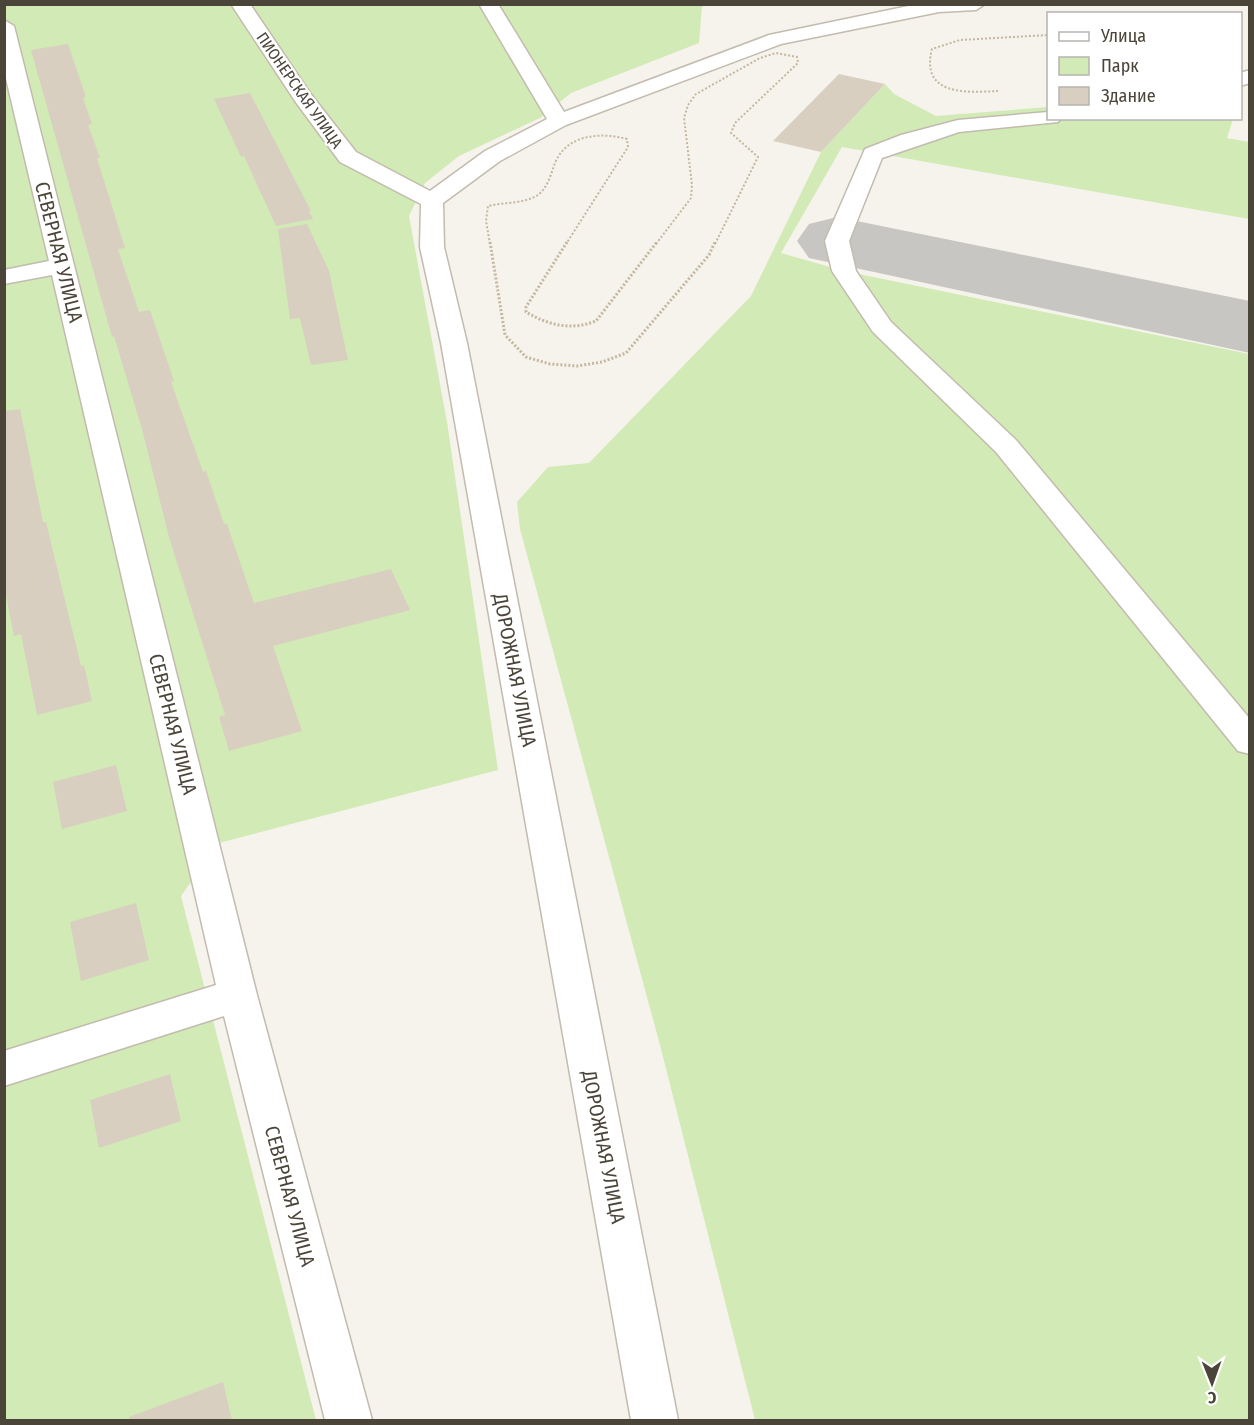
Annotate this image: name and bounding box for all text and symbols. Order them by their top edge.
legend [1047,12,1242,120]
text: Улица [1100,25,1146,47]
street label: ПИОНЕРСКАЯ УЛИЦА [252,29,347,152]
text: Парк [1101,55,1139,77]
text: Здание [1101,85,1156,107]
street label: СЕВЕРНАЯ УЛИЦА [30,179,88,325]
street label: ДОРОЖНАЯ УЛИЦА [488,590,542,749]
street label: СЕВЕРНАЯ УЛИЦА [144,651,202,797]
street label: ДОРОЖНАЯ УЛИЦА [577,1067,631,1226]
street label: СЕВЕРНАЯ УЛИЦА [260,1123,320,1269]
north arrow [1182,1353,1242,1413]
text: С [1207,1388,1217,1407]

